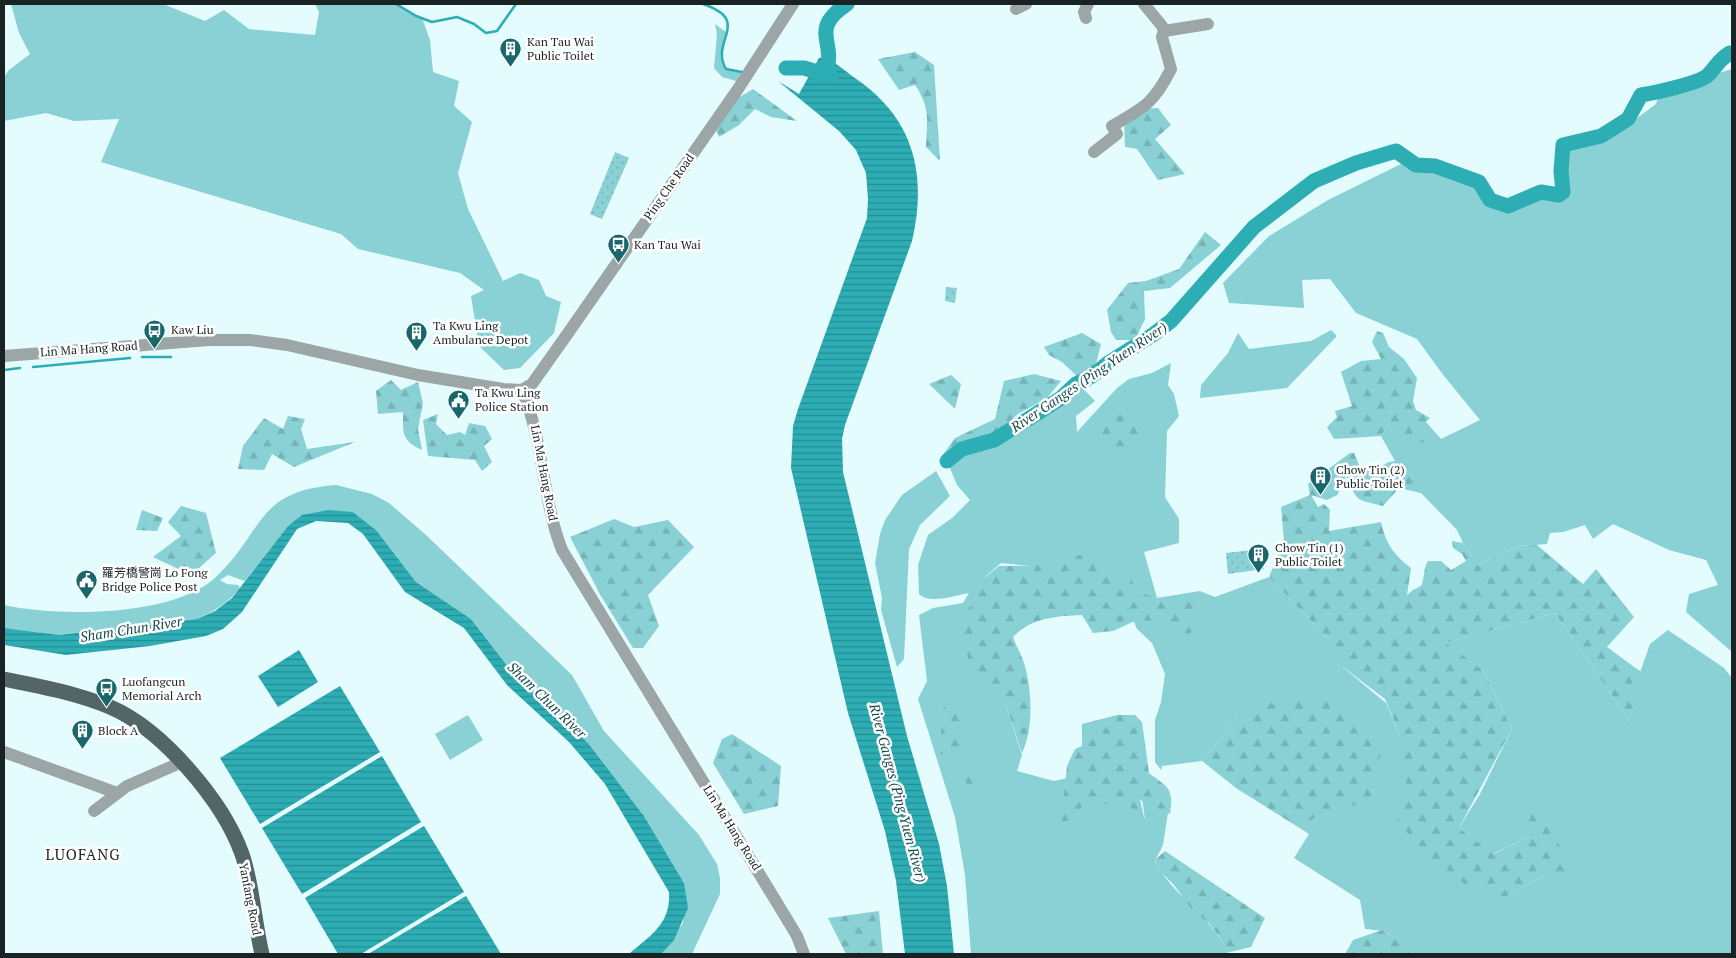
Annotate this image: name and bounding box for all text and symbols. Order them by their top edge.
place label: Kan Tau Wai Public Toilet [527,34,595,63]
building icon: Kan Tau Wai Public Toilet [499,37,523,68]
street label: Ping Che Road [640,150,697,223]
bus stop icon: Kan Tau Wai [606,233,630,264]
place label: Kan Tau Wai [634,237,701,252]
water label: River Ganges (Ping Yuen River) [1006,317,1171,437]
bus stop icon: Kaw Liu [143,318,167,349]
place label: Ta Kwu Ling Ambulance Depot [433,318,529,347]
building icon: Ta Kwu Ling Ambulance Depot [405,321,429,352]
place label: Kaw Liu [171,322,214,337]
street label: Lin Ma Hang Road [40,338,138,359]
place label: Ta Kwu Ling Police Station [475,385,549,414]
public building icon: Ta Kwu Ling Police Station [447,388,471,419]
street label: Lin Ma Hang Road [528,424,561,523]
place label: Chow Tin (2) Public Toilet [1336,462,1405,491]
building icon: Chow Tin (2) Public Toilet [1308,465,1332,496]
place label: Chow Tin (1) Public Toilet [1275,540,1344,569]
building icon: Chow Tin (1) Public Toilet [1247,543,1271,574]
place label: 羅芳橋警崗 Lo Fong Bridge Police Post [102,565,208,594]
public building icon: 羅芳橋警崗 Lo Fong Bridge Police Post [74,568,98,599]
water label: Sham Chun River [79,611,184,646]
water label: Sham Chun River [504,657,591,743]
place label: Luofangcun Memorial Arch [122,674,201,703]
bus stop icon: Luofangcun Memorial Arch [94,677,118,708]
water label: River Ganges (Ping Yuen River) [865,700,932,885]
building icon: Block A [70,719,94,750]
place label: Block A [98,723,139,738]
street label: Lin Ma Hang Road [700,782,765,873]
district label: LUOFANG [45,844,121,864]
street label: Yanfang Road [236,862,265,937]

